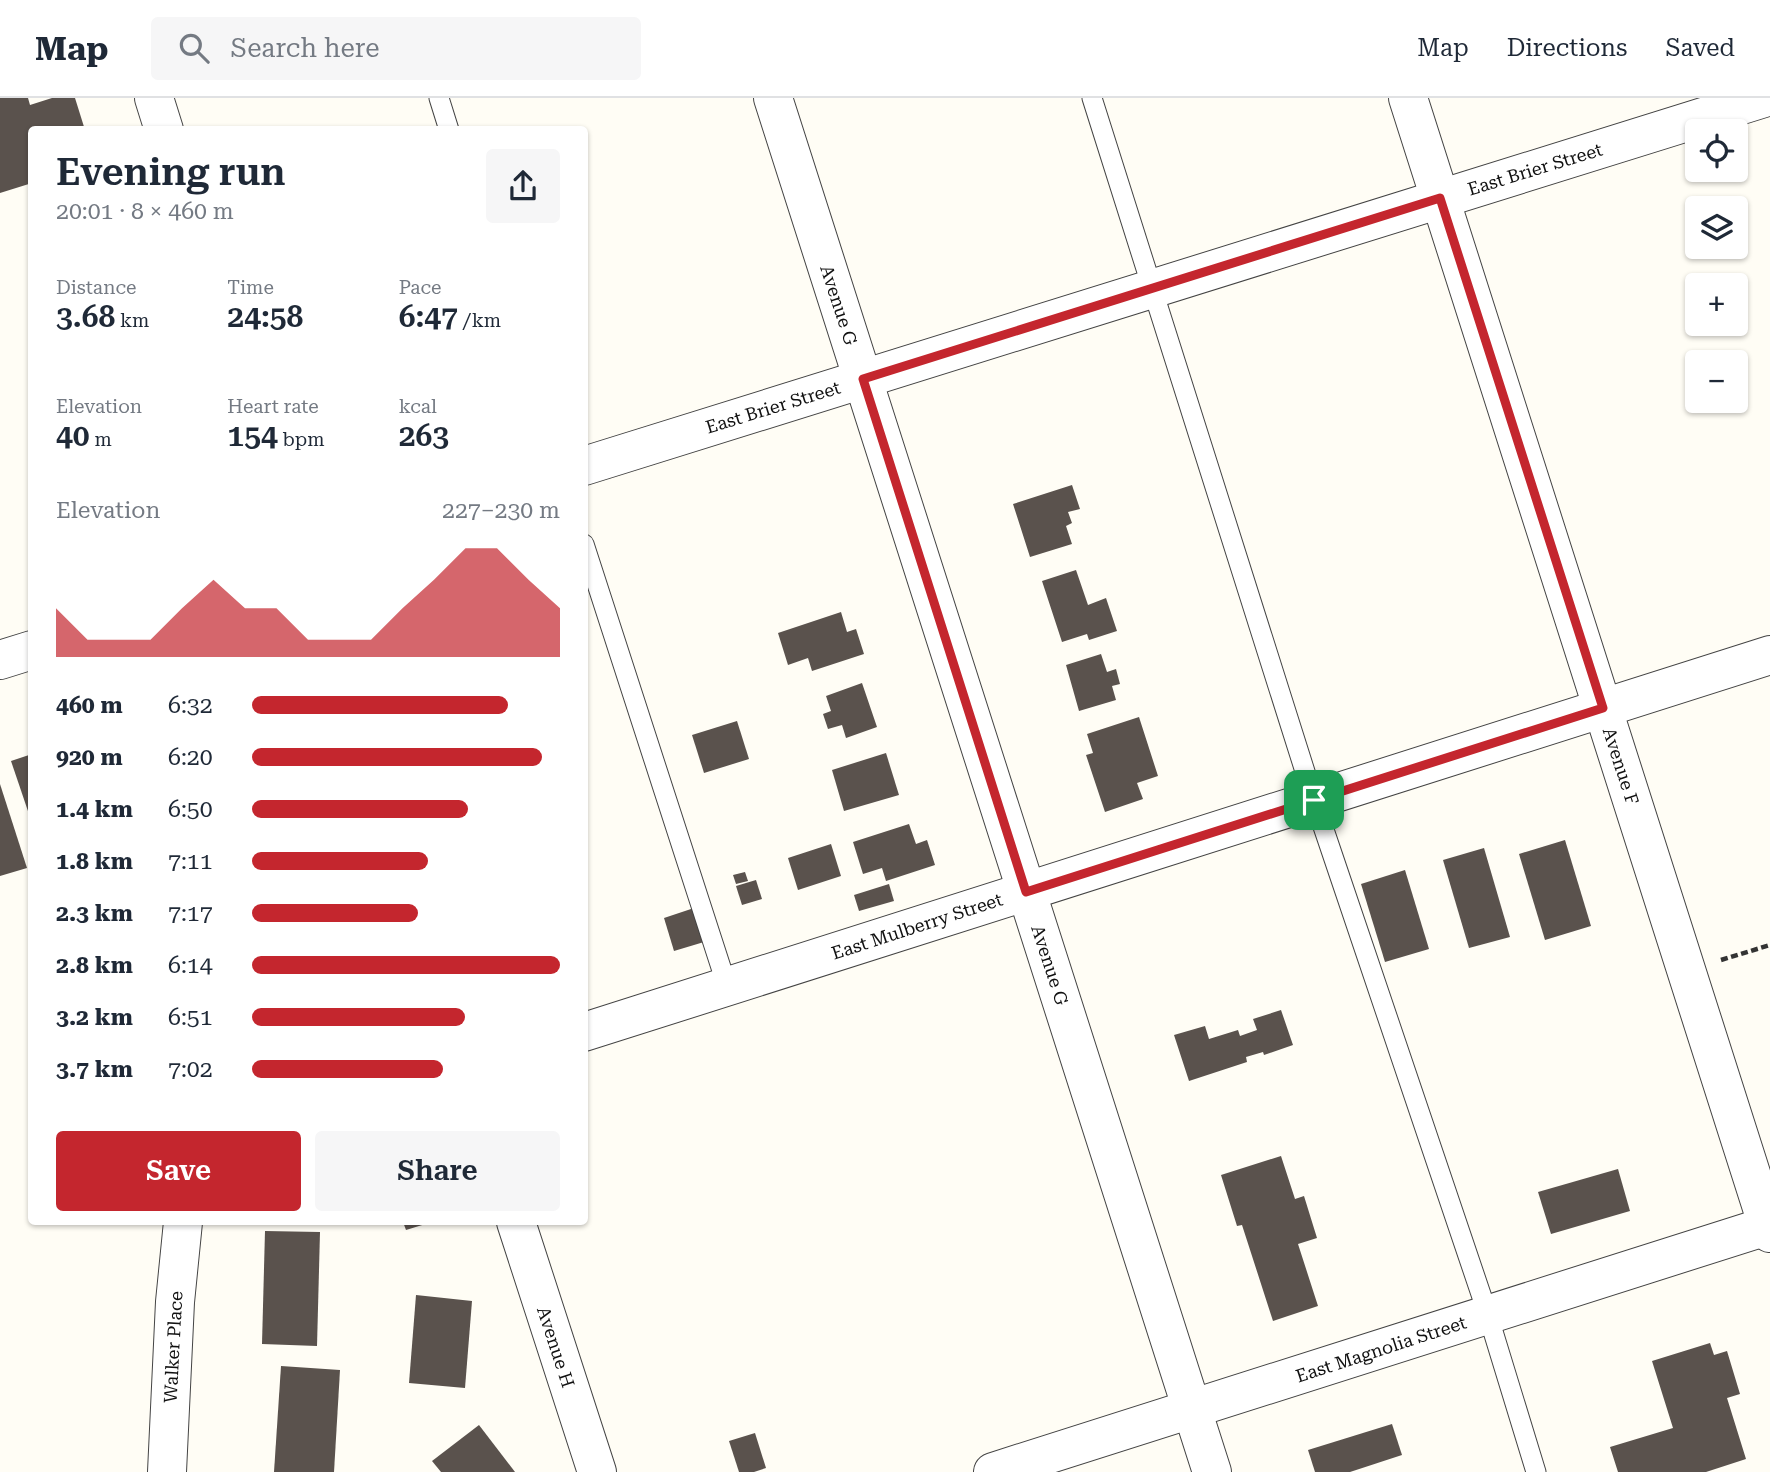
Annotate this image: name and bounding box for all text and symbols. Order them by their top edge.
search box [151,17,641,80]
text: Map [35,29,109,68]
icon: search [175,29,213,67]
text: Search here [231,33,380,63]
text: Map [1417,34,1469,62]
text: Directions [1507,34,1627,62]
text: Saved [1665,34,1735,62]
map controls [1685,119,1748,413]
button: locate [1685,119,1748,182]
street label: East Brier Street [1465,138,1605,199]
button: share [486,149,560,223]
text: Evening run [56,150,285,194]
button: layers [1685,196,1748,259]
text: 20:01 · 8 × 460 m [56,198,234,225]
street label: Avenue G [816,262,862,348]
button: + [1685,273,1748,336]
text: Distance [56,276,136,299]
text: Time [227,276,274,299]
text: Pace [399,276,442,299]
text: 3.68 [56,299,115,334]
text: 24:58 [227,299,303,334]
text: 6:47 [399,299,458,334]
text: km [115,309,149,332]
text: /km [458,309,501,332]
button: − [1685,350,1748,413]
street label: East Brier Street [703,376,843,437]
text: Elevation [56,395,142,418]
text: Heart rate [227,395,319,418]
text: kcal [399,395,437,418]
text: 40 [56,418,90,453]
text: 154 [227,418,278,453]
text: 263 [399,418,449,453]
text: m [90,428,112,451]
text: bpm [278,428,325,451]
text: Elevation [56,497,160,524]
text: 227–230 m [442,497,560,524]
text: 460 m [56,692,123,719]
text: 6:32 [168,692,213,719]
street label: Avenue F [1599,725,1643,807]
text: 920 m [56,744,123,771]
text: 6:20 [168,744,213,771]
pin [1284,770,1344,830]
icon: arrive [1295,781,1333,819]
text: 1.4 km [56,796,133,823]
text: 6:50 [168,796,213,823]
text: 1.8 km [56,848,133,875]
text: 7:11 [168,848,213,875]
street label: East Mulberry Street [829,888,1005,964]
text: 2.3 km [56,900,133,927]
text: 7:17 [168,900,213,927]
street label: Avenue G [1027,922,1073,1008]
text: 2.8 km [56,952,133,979]
text: 6:14 [168,952,213,979]
text: 3.2 km [56,1004,133,1031]
text: 6:51 [168,1004,213,1031]
text: 3.7 km [56,1056,133,1083]
text: 7:02 [168,1056,213,1083]
button: Save [56,1131,301,1211]
button: Share [315,1131,560,1211]
street label: Walker Place [160,1290,186,1404]
street label: Avenue H [533,1304,579,1390]
street label: East Magnolia Street [1293,1311,1469,1386]

